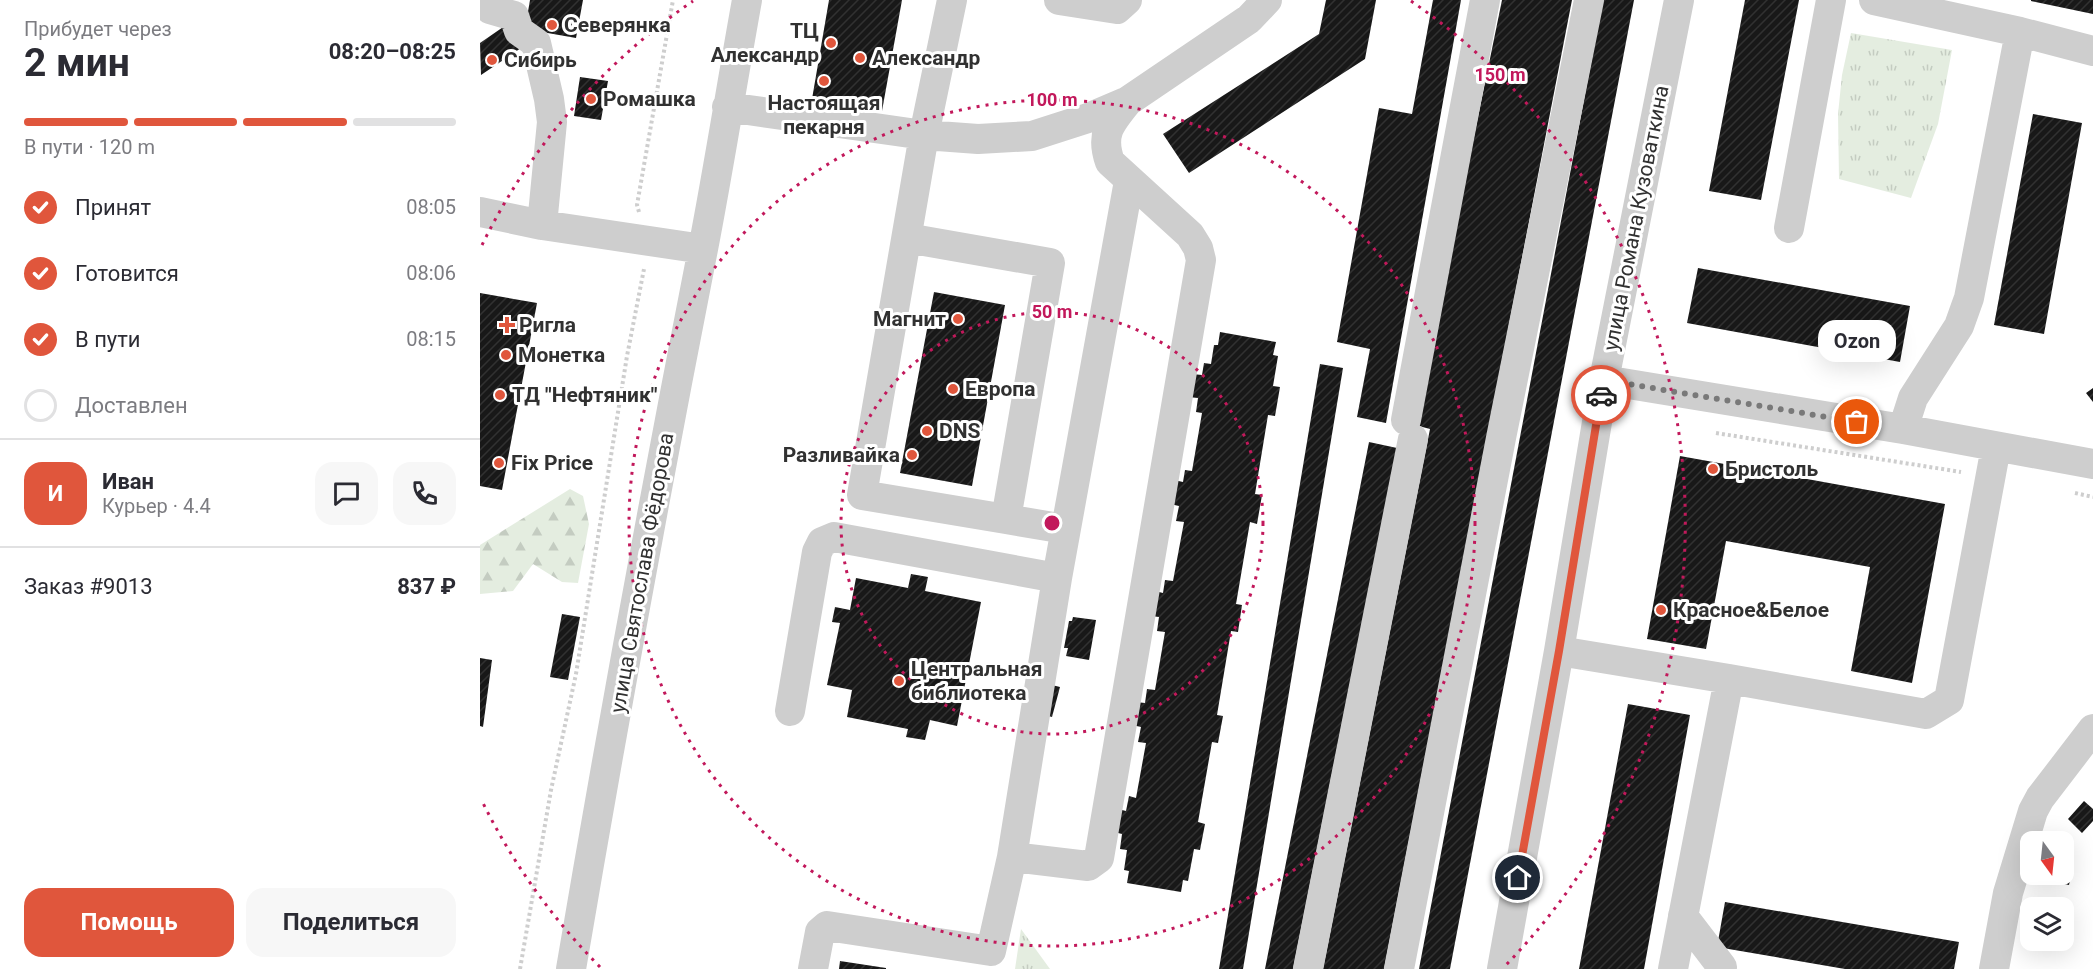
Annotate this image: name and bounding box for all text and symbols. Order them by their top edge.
place label: Северянка [564,13,671,37]
text: Прибудет через [24,17,172,41]
marker: Северянка [545,18,559,32]
place label: ТЦ Александр [711,19,819,67]
marker: ТЦ Александр [824,36,838,50]
text: 08:20–08:25 [329,39,456,64]
text: 2 мин [24,40,130,86]
place label: Александр [872,46,980,70]
place label: Сибирь [504,48,577,72]
marker: Александр [853,51,867,65]
marker: Сибирь [485,53,499,67]
text: 150 m [1474,64,1526,85]
marker: Настоящая пекарня [817,74,831,88]
street label: улица Романа Кузоваткина [1598,83,1674,353]
place label: Ромашка [603,87,696,111]
text: 100 m [1026,89,1078,110]
place label: Настоящая пекарня [768,91,880,139]
marker: Ромашка [584,92,598,106]
text: В пути · 120 m [24,135,155,159]
icon: check [24,191,57,224]
text: Принят [75,195,151,220]
text: 08:05 [406,195,456,219]
icon: check [24,257,57,290]
text: Готовится [75,261,179,286]
text: 08:06 [406,261,456,285]
text: 50 m [1032,301,1072,322]
place label: Магнит [873,307,946,331]
marker: Магнит [951,312,965,326]
place label: Ригла [519,313,576,337]
marker: Ригла [500,318,514,332]
callout: Ozon [1818,320,1896,362]
icon: check [24,323,57,356]
text: В пути [75,327,141,352]
text: 08:15 [406,327,456,351]
text: Ozon [1834,329,1880,353]
place label: Монетка [518,343,605,367]
marker: Монетка [499,348,513,362]
courier [1571,365,1631,425]
place label: Европа [965,377,1035,401]
icon: car [1585,379,1618,412]
marker: Европа [946,382,960,396]
place label: ТД "Нефтяник" [512,383,658,407]
marker: ТД "Нефтяник" [493,388,507,402]
text: Доставлен [75,393,188,418]
pin [1831,396,1882,447]
icon: bag [1840,405,1873,438]
place label: DNS [939,419,980,443]
marker: DNS [920,424,934,438]
street label: улица Святослава Фёдорова [606,431,678,715]
place label: Разливайка [783,443,900,467]
marker: Разливайка [905,448,919,462]
place label: Fix Price [511,451,593,475]
marker: Fix Price [492,456,506,470]
place label: Бристоль [1725,457,1818,481]
button: chat [315,462,378,525]
button: phone [393,462,456,525]
marker: Бристоль [1706,462,1720,476]
text: Иван [102,469,154,494]
text: И [48,481,63,506]
text: Курьер · 4.4 [102,494,211,518]
centre of rings [1042,513,1062,533]
text: Заказ #9013 [24,574,153,599]
text: 837 ₽ [397,574,456,599]
place label: Красное&Белое [1673,598,1829,622]
marker: Красное&Белое [1654,603,1668,617]
place label: Центральная библиотека [911,657,1042,705]
marker: Центральная библиотека [892,674,906,688]
north arrow [2020,831,2074,885]
map controls [2020,831,2074,951]
pin [1492,852,1543,903]
icon: home [1501,861,1534,894]
button: Помощь [24,888,234,957]
button: Поделиться [246,888,456,957]
button: layers [2020,897,2074,951]

